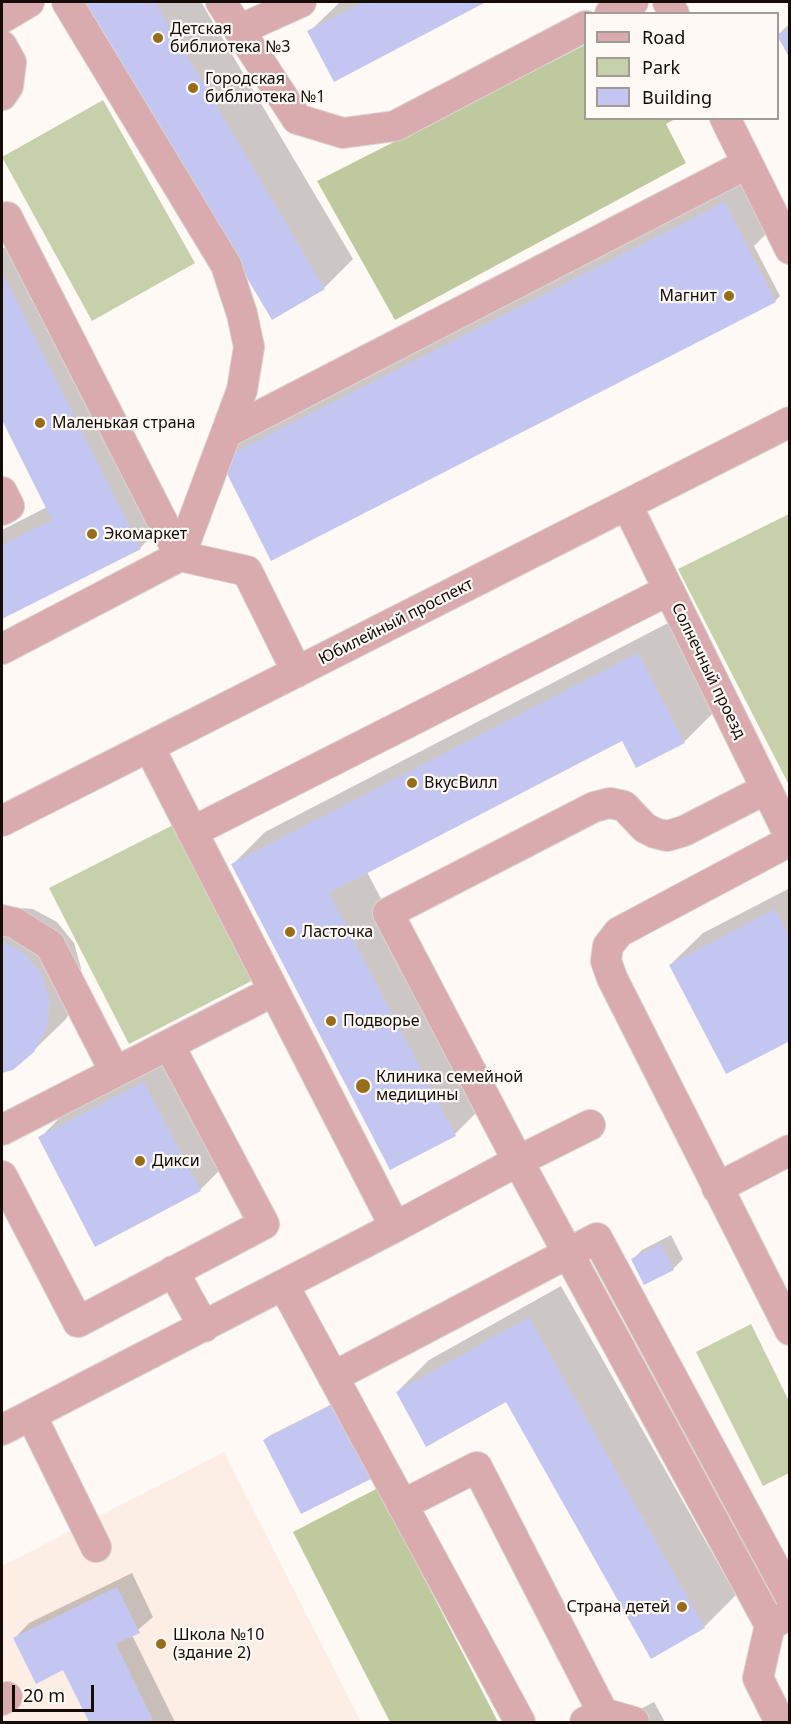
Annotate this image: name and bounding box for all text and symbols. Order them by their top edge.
legend [584,12,779,120]
place label: Детская библиотека №3 [170,19,291,57]
text: Road [642,25,685,49]
marker: Детская библиотека №3 [151,31,165,45]
text: Park [642,55,680,79]
place label: Городская библиотека №1 [205,69,326,107]
marker: Городская библиотека №1 [186,81,200,95]
text: Building [642,85,712,109]
place label: Магнит [659,286,717,306]
marker: Магнит [722,289,736,303]
place label: Маленькая страна [52,413,195,433]
marker: Маленькая страна [33,416,47,430]
place label: Экомаркет [104,524,187,544]
marker: Экомаркет [85,527,99,541]
street label: Юбилейный проспект [315,575,477,669]
street label: Солнечный проезд [667,600,749,742]
place label: ВкусВилл [424,773,498,793]
marker: ВкусВилл [405,776,419,790]
place label: Ласточка [302,922,373,942]
marker: Ласточка [283,925,297,939]
place label: Подворье [343,1011,420,1031]
marker: Подворье [324,1014,338,1028]
place label: Клиника семейной медицины [376,1067,523,1105]
marker: Клиника семейной медицины [354,1077,372,1095]
place label: Дикси [152,1151,200,1171]
marker: Дикси [133,1154,147,1168]
place label: Страна детей [566,1597,670,1617]
marker: Страна детей [675,1600,689,1614]
place label: Школа №10 (здание 2) [173,1625,264,1663]
marker: Школа №10 (здание 2) [154,1637,168,1651]
scale bar [15,1673,98,1711]
text: 20 m [23,1683,65,1707]

